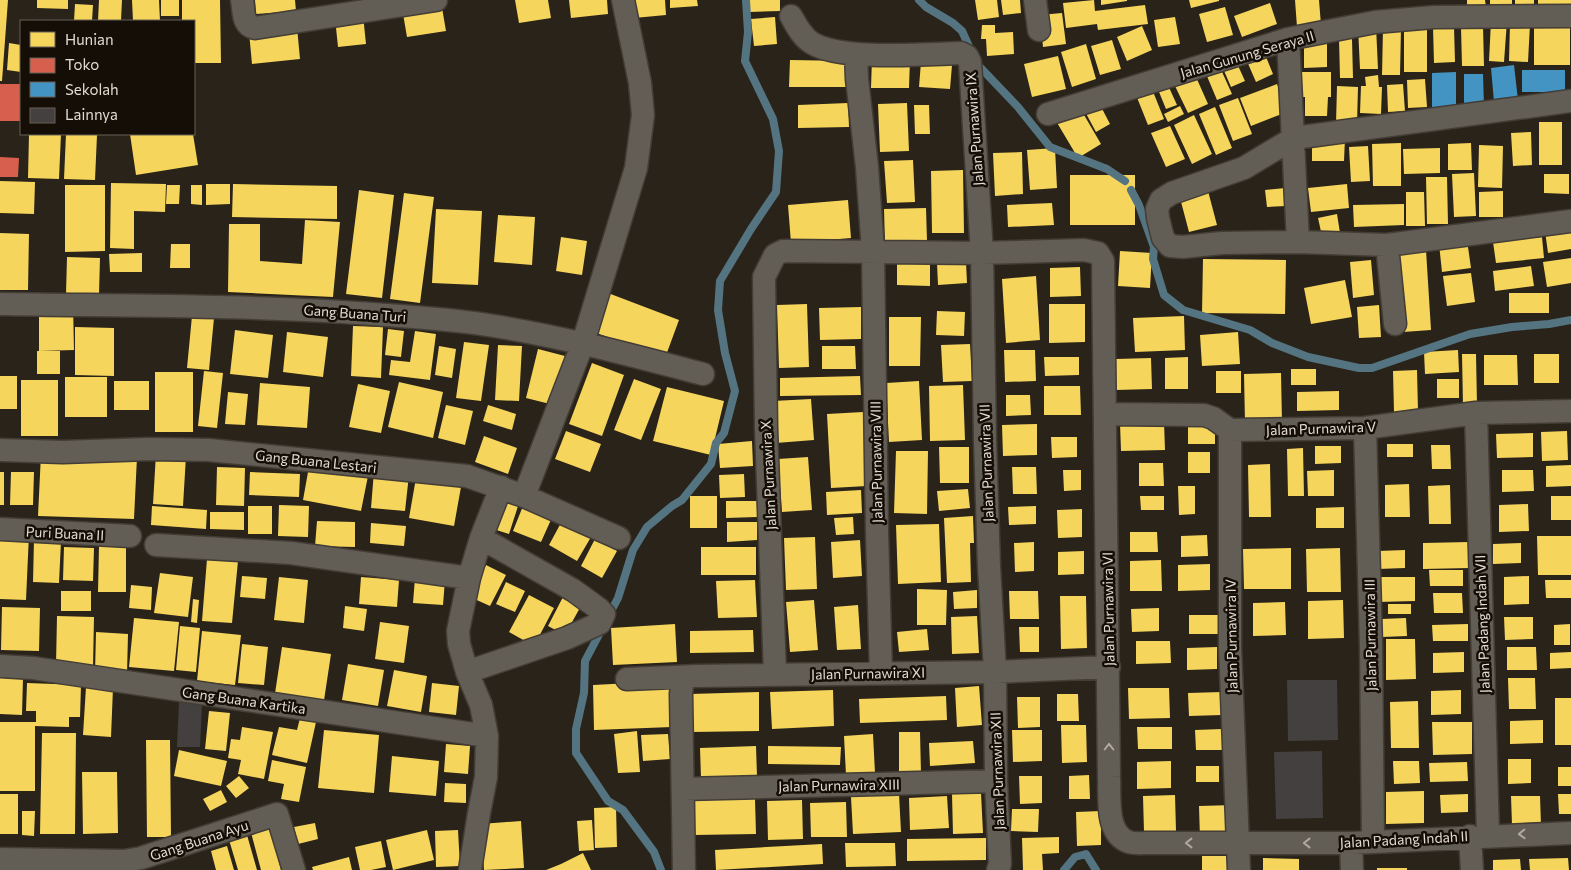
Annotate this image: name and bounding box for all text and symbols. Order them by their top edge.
legend [20,20,195,135]
street label: Jalan Gunung Seraya II [1178,27,1316,81]
text: Hunian [65,30,114,48]
text: Toko [65,55,99,73]
street label: Jalan Purnawira IX [962,72,986,186]
text: Sekolah [65,80,119,98]
text: Lainnya [65,105,118,123]
street label: Gang Buana Turi [303,301,407,325]
street label: Jalan Purnawira VIII [866,401,886,523]
street label: Jalan Purnawira VII [975,404,997,522]
street label: Jalan Purnawira V [1266,418,1377,438]
street label: Jalan Purnawira X [757,420,779,530]
street label: Gang Buana Lestari [254,446,378,476]
street label: Puri Buana II [25,522,105,544]
street label: Jalan Purnawira VI [1099,552,1117,666]
street label: Jalan Padang Indah VII [1471,555,1493,693]
street label: Jalan Purnawira IV [1221,578,1240,693]
street label: Jalan Purnawira III [1361,579,1379,691]
street label: Jalan Purnawira XI [811,664,925,682]
street label: Gang Buana Kartika [181,683,307,717]
street label: Jalan Purnawira XII [986,712,1008,830]
one-way arrow [1104,742,1114,750]
street label: Jalan Purnawira XIII [778,775,900,795]
street label: Gang Buana Ayu [148,816,250,864]
street label: Jalan Padang Indah II [1339,827,1469,851]
one-way arrow [1518,829,1526,840]
one-way arrow [1184,838,1192,848]
one-way arrow [1303,838,1311,848]

